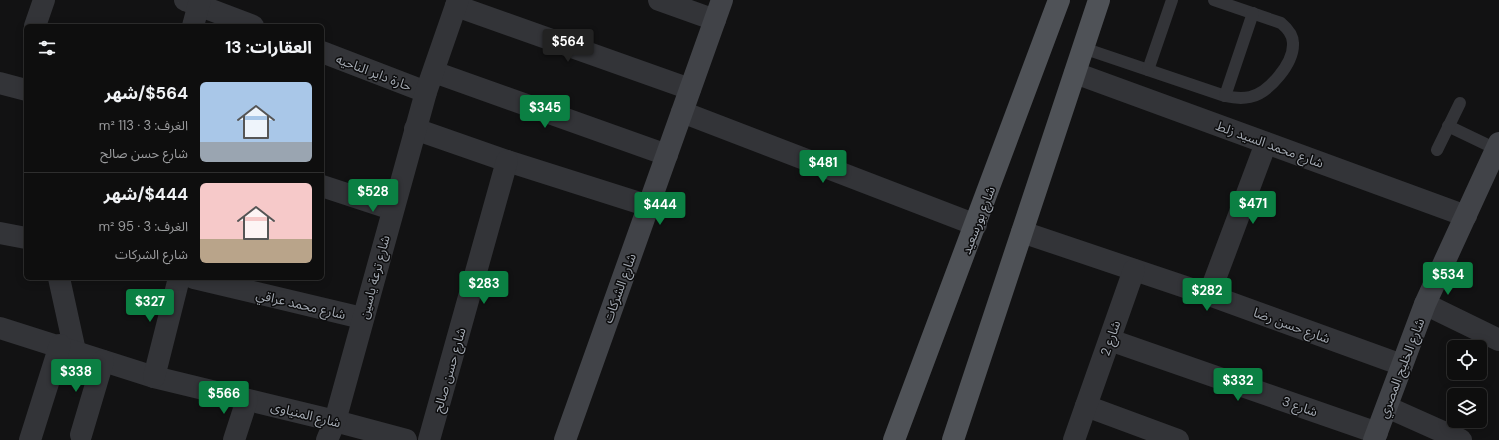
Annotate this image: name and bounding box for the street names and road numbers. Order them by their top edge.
street label: حارة داير الناحيه [334,50,414,95]
street label: شارع محمد السيد زلط [1213,117,1326,174]
street label: شارع بورسعيد [958,184,1001,257]
street label: شارع ترعة ياسين [355,233,396,321]
street label: شارع الشركات [599,251,642,326]
street label: شارع محمد عراقي [254,286,347,325]
street label: شارع حسن رضا [1250,304,1332,349]
street label: شارع الخليج المصري [1375,316,1430,421]
street label: شارع 2 [1097,318,1126,359]
street label: شارع حسن صالح [429,326,472,415]
street label: شارع 3 [1279,392,1320,422]
street label: شارع المنياوى [269,398,343,433]

